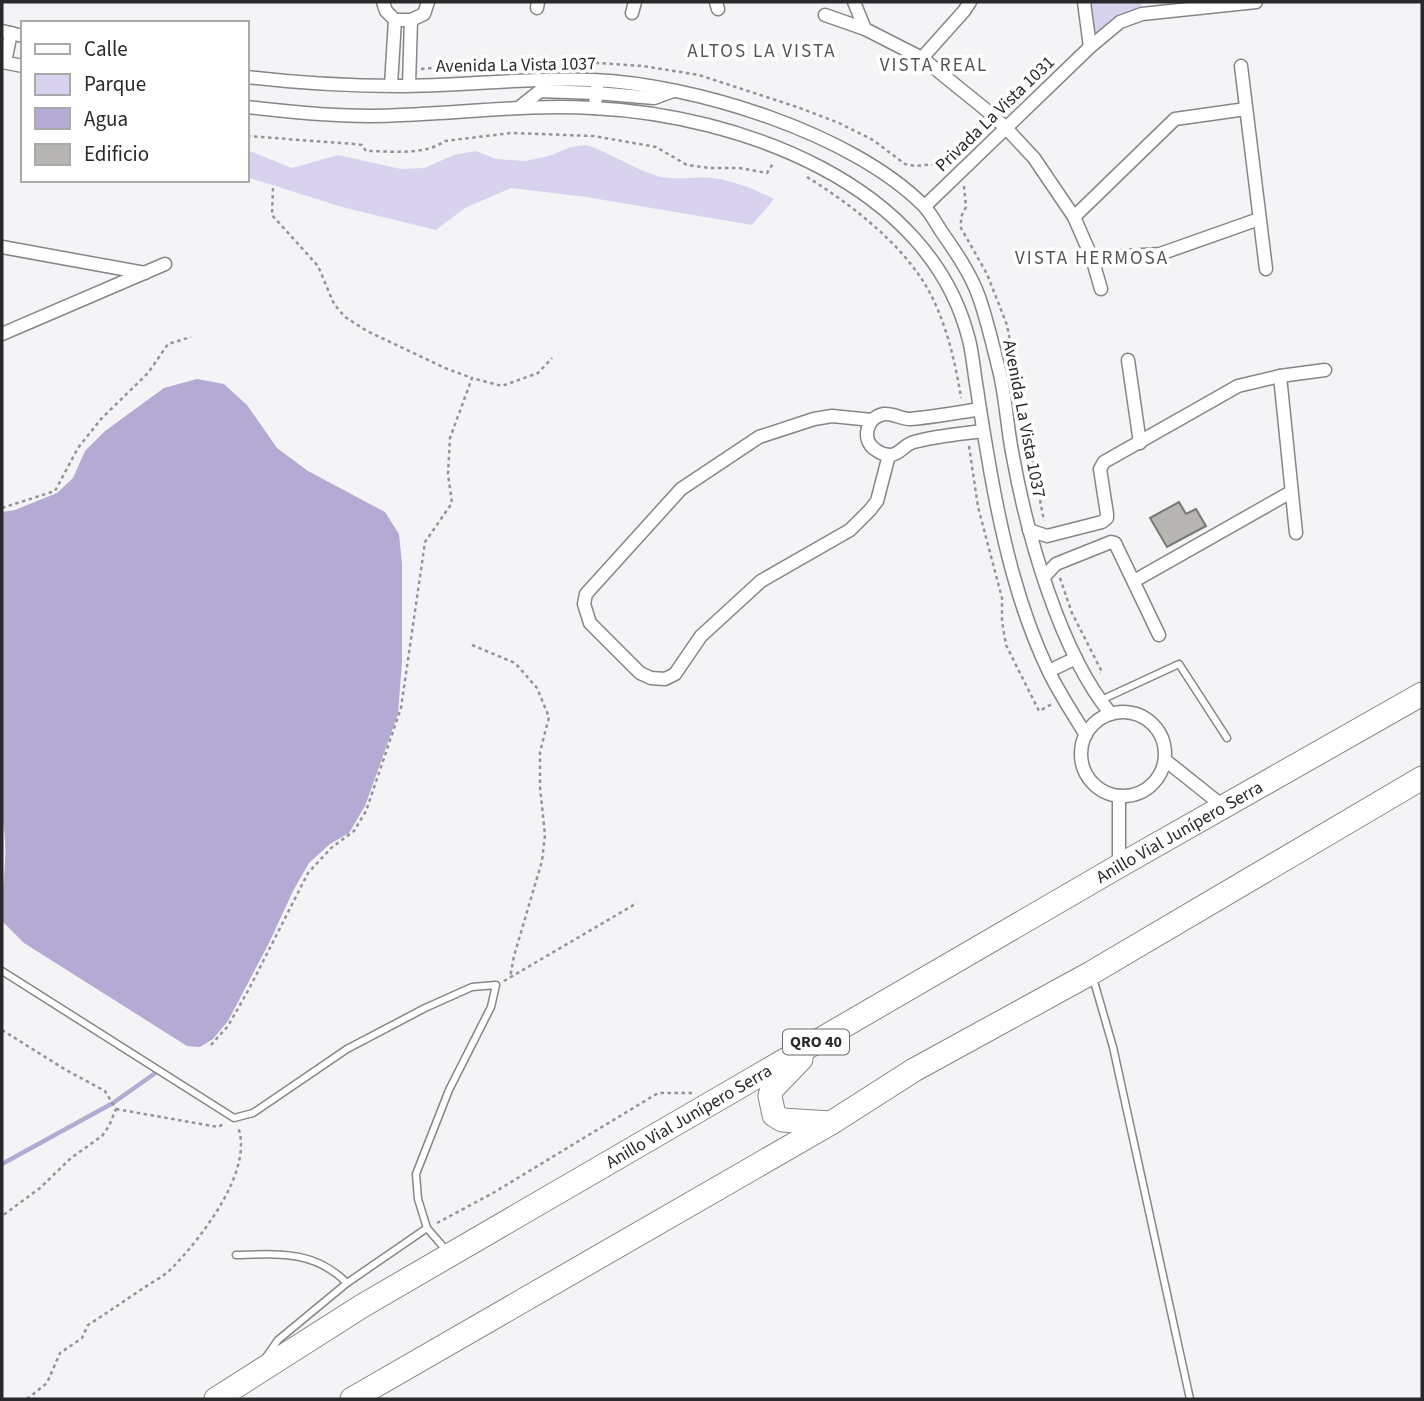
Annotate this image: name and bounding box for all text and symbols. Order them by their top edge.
legend [21,21,248,182]
text: Calle [84,34,128,64]
district label: ALTOS LA VISTA [687,38,837,65]
street label: Privada La Vista 1031 [930,50,1060,178]
street label: Avenida La Vista 1037 [436,51,596,79]
district label: VISTA REAL [880,52,988,79]
text: Parque [84,69,146,99]
text: Agua [84,104,128,134]
text: Edificio [84,139,149,169]
district label: VISTA HERMOSA [1015,245,1169,272]
street label: Avenida La Vista 1037 [996,338,1052,500]
street label: Anillo Vial Junípero Serra [1091,774,1267,889]
road number: QRO 40 [783,1030,849,1054]
street label: Anillo Vial Junípero Serra [601,1058,776,1174]

